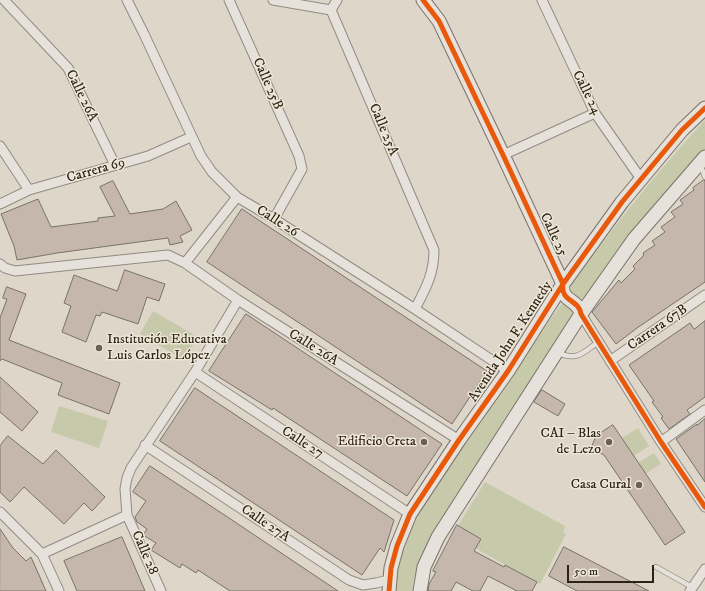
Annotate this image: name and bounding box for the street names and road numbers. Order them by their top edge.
street label: Calle 25B [248,55,286,113]
street label: Calle 26A [61,67,101,125]
street label: Calle 24 [568,68,604,118]
street label: Calle 25A [365,101,401,159]
street label: Carrera 69 [65,155,127,187]
street label: Calle 26 [253,203,301,241]
street label: Calle 25 [536,211,570,259]
street label: Avenida John F. Kennedy [466,278,556,406]
street label: Carrera 67B [625,301,691,355]
street label: Calle 26A [285,326,341,370]
street label: Calle 27 [278,423,326,463]
street label: Calle 27A [237,502,293,546]
street label: Calle 28 [127,528,161,578]

